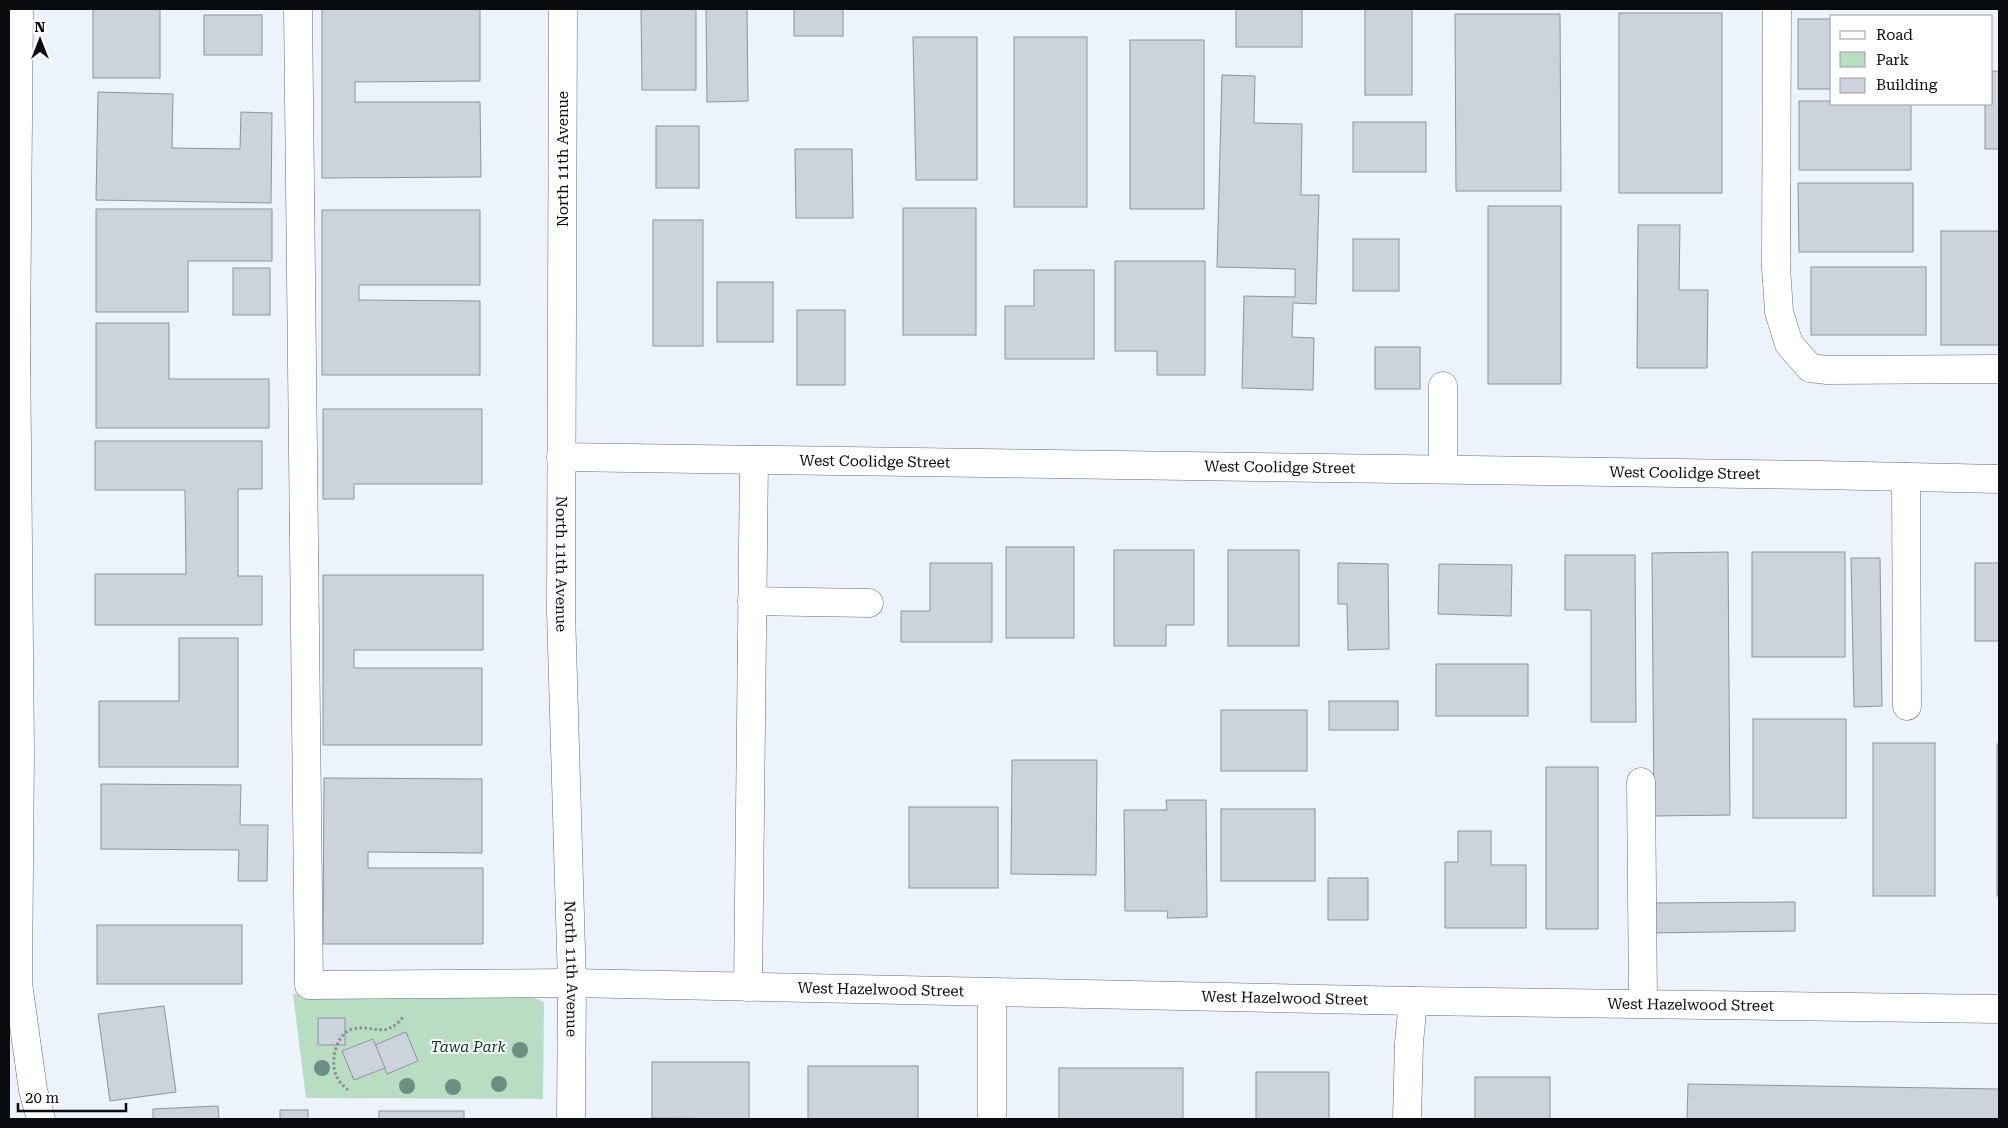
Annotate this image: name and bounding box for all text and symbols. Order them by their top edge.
north arrow [15,15,65,65]
legend [1830,15,1993,105]
text: N [35,19,46,35]
text: Road [1876,26,1913,44]
text: Park [1876,51,1910,69]
text: Building [1876,76,1938,94]
street label: North 11th Avenue [554,91,572,227]
street label: West Coolidge Street [799,451,951,472]
street label: West Coolidge Street [1204,457,1356,477]
street label: West Coolidge Street [1609,463,1761,483]
street label: North 11th Avenue [552,496,571,632]
street label: North 11th Avenue [561,900,581,1037]
street label: West Hazelwood Street [797,979,965,1000]
street label: West Hazelwood Street [1201,987,1369,1009]
street label: West Hazelwood Street [1607,995,1775,1015]
park label: Tawa Park [430,1038,506,1056]
scale bar [18,1080,125,1112]
text: 20 m [25,1089,60,1107]

